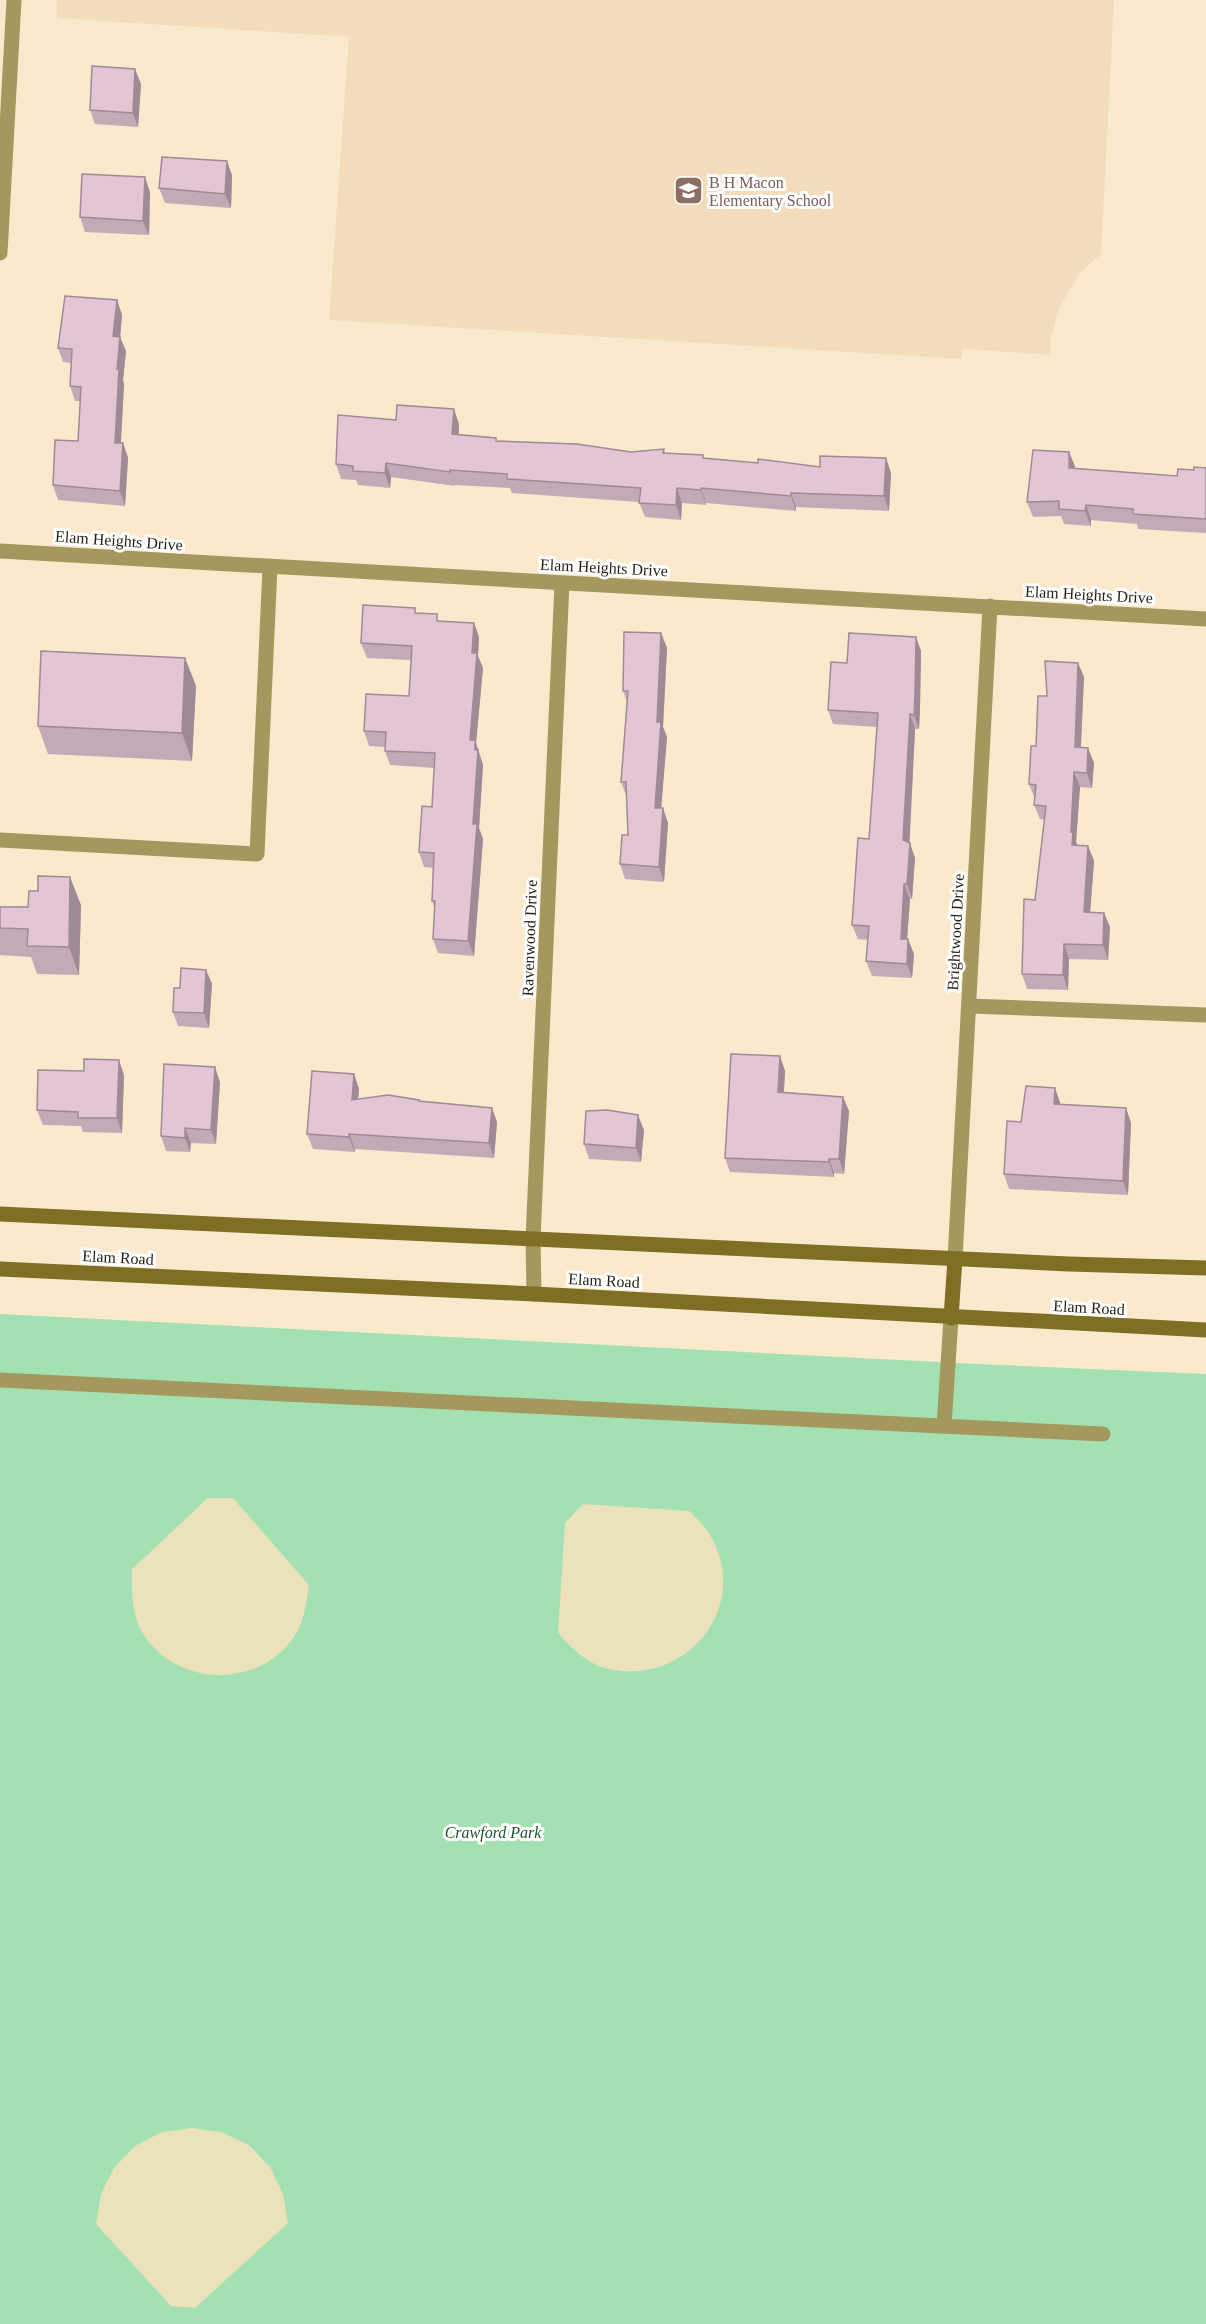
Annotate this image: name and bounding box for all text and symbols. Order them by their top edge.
place label: B H Macon Elementary School [709,174,832,210]
school or university icon: B H Macon Elementary School [672,175,704,207]
street label: Elam Heights Drive [54,528,183,554]
street label: Elam Heights Drive [540,556,668,580]
street label: Elam Heights Drive [1025,583,1153,607]
street label: Brightwood Drive [944,873,968,991]
street label: Ravenwood Drive [519,879,540,997]
street label: Elam Road [82,1247,154,1268]
street label: Elam Road [568,1270,640,1291]
street label: Elam Road [1053,1297,1125,1318]
park label: Crawford Park [445,1824,542,1842]

